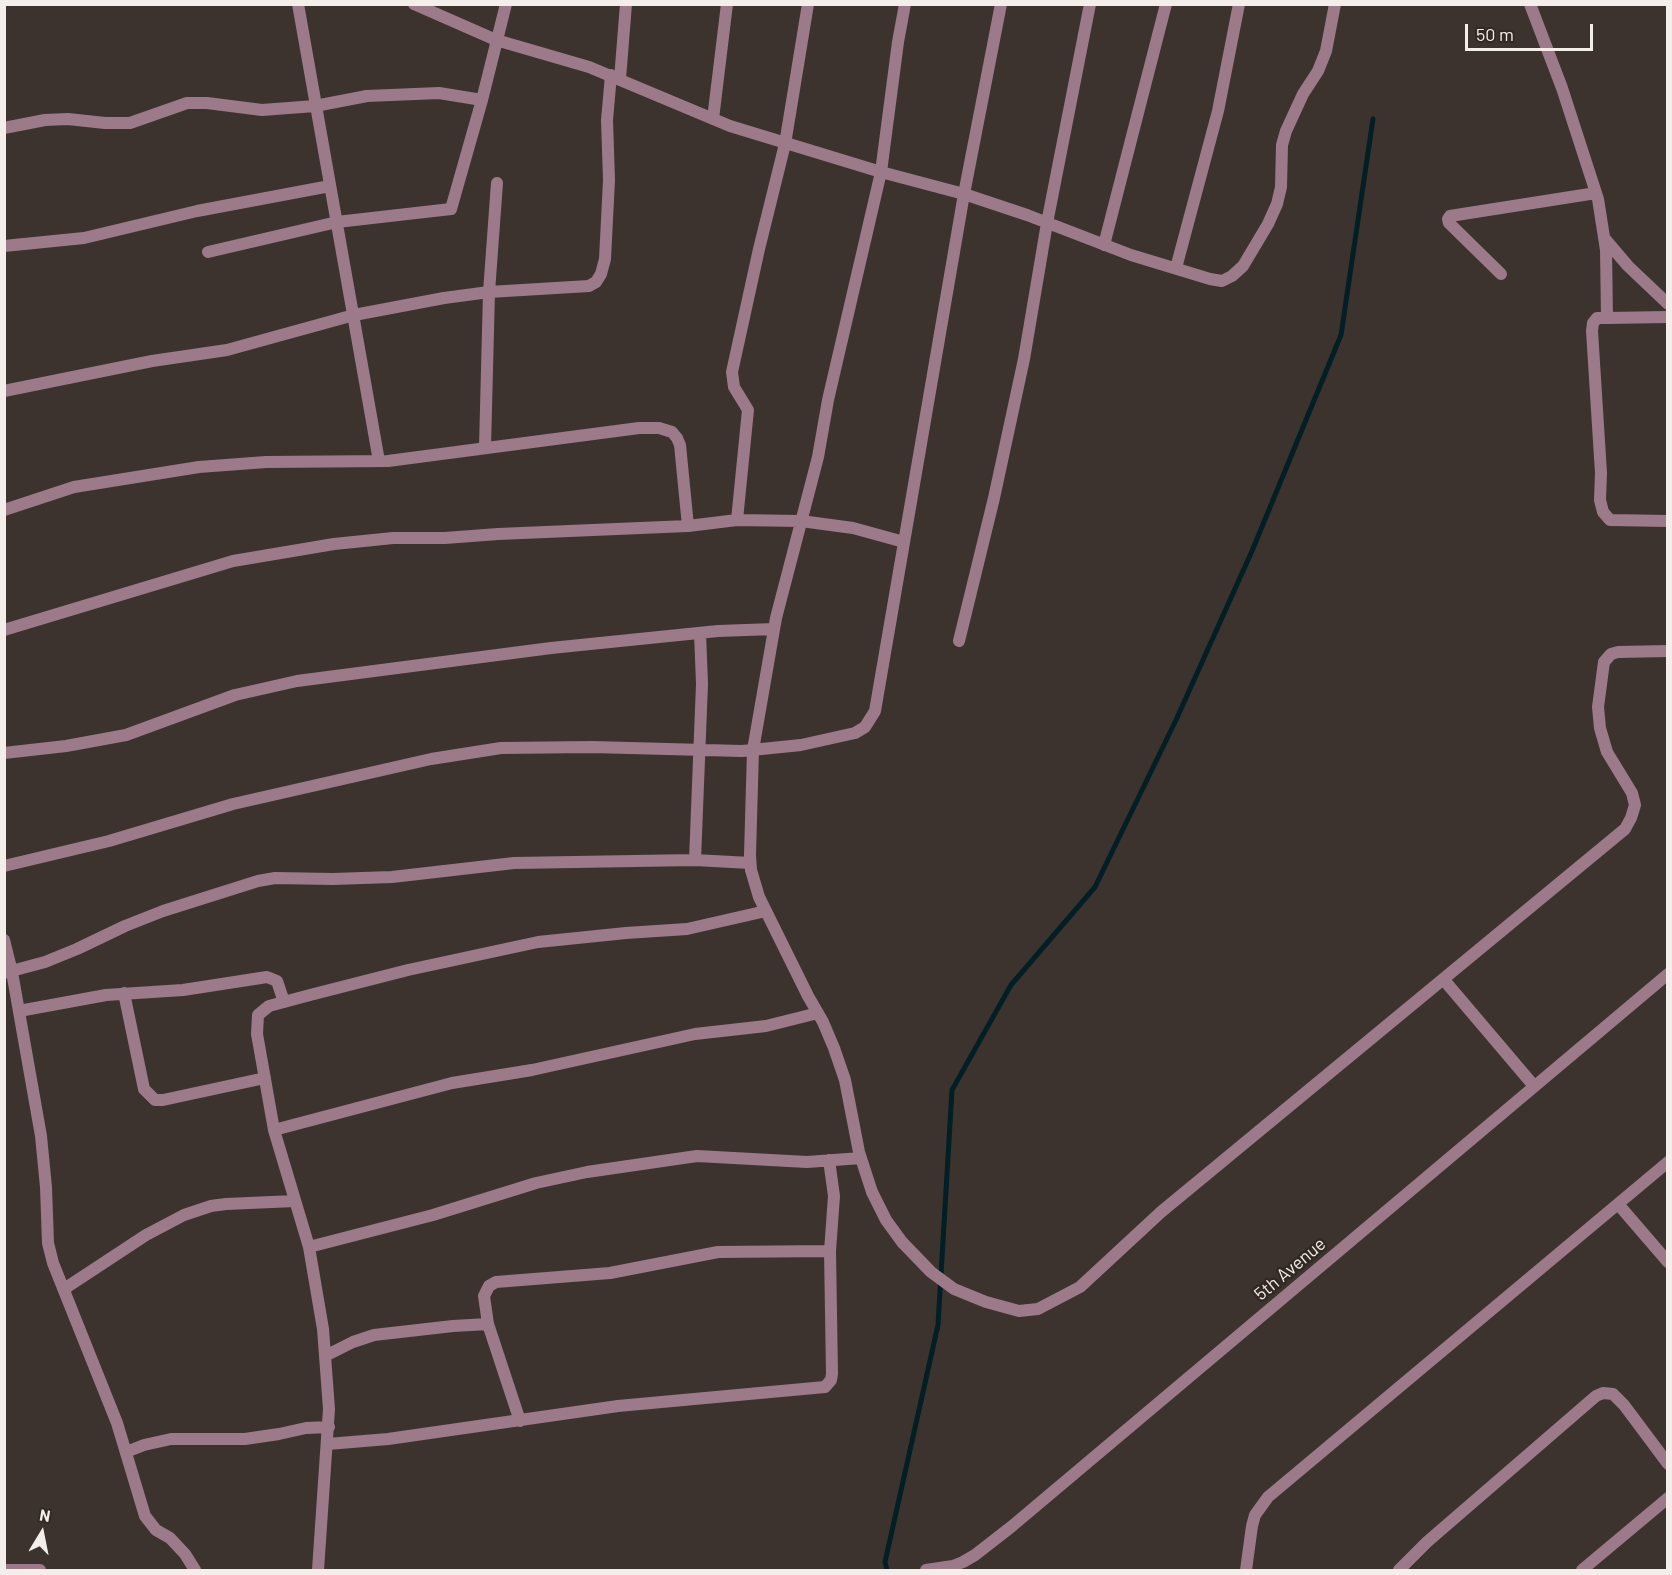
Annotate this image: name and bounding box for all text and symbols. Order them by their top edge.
scale bar [1468,12,1596,50]
text: 50 m [1476,23,1514,45]
street label: 5th Avenue [1250,1233,1330,1305]
north arrow [12,1503,72,1563]
text: N [38,1505,52,1525]

